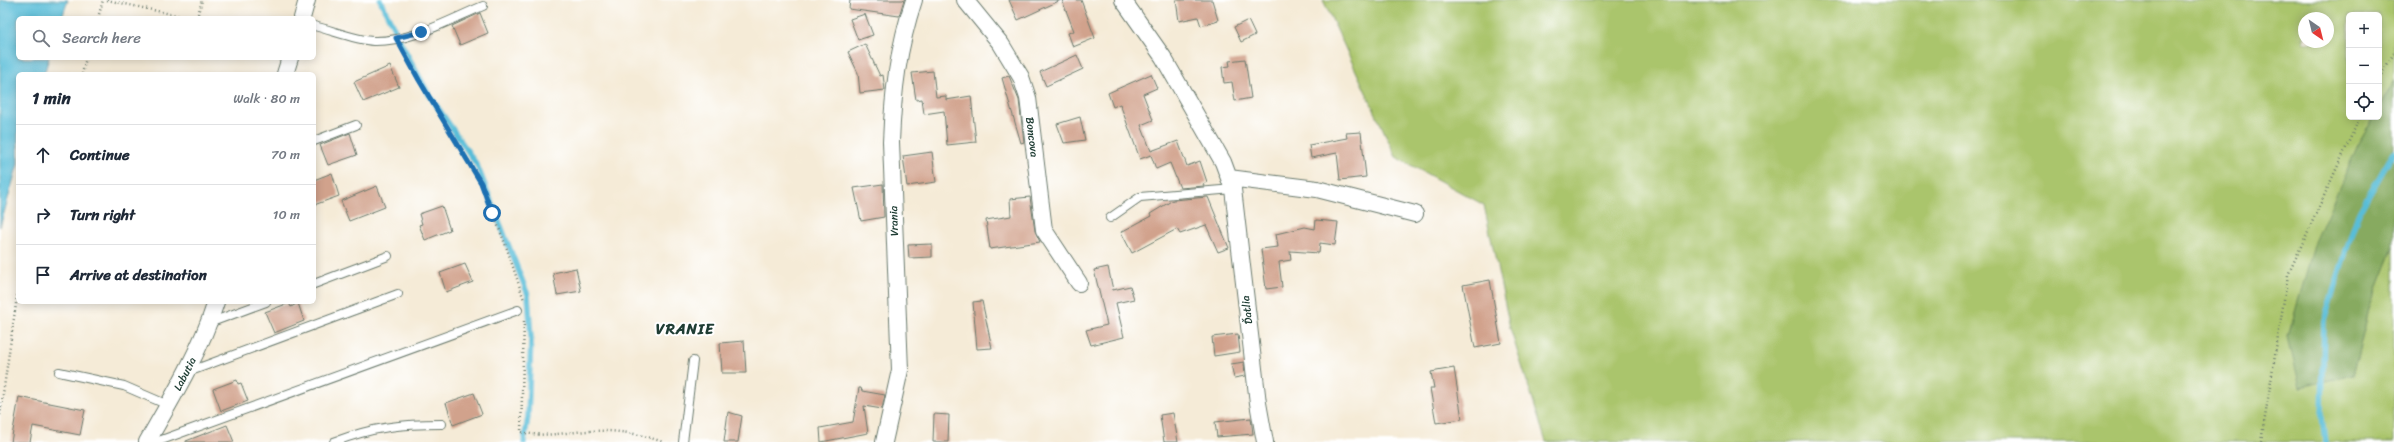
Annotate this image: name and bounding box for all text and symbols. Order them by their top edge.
north arrow [2298,12,2334,48]
map controls [2346,12,2382,120]
button: + [2346,12,2382,48]
search box [16,16,316,60]
route end [412,23,430,41]
text: Search here [62,25,141,51]
icon: search [30,27,52,49]
button: − [2346,48,2382,84]
text: 1 min [32,83,71,113]
button: locate [2346,84,2382,120]
text: Walk · 80 m [233,87,300,110]
street label: Boncova [1020,116,1044,159]
text: Continue [70,142,130,168]
text: 70 m [271,143,300,166]
icon: ahead [32,144,54,166]
text: Turn right [70,202,135,228]
text: 10 m [273,203,300,226]
icon: right [32,204,54,226]
route start [483,204,501,222]
street label: Vrania [884,205,904,237]
text: Arrive at destination [70,262,207,288]
icon: arrive [32,264,54,286]
street label: Ďatlia [1236,294,1258,325]
district label: VRANIE [656,316,715,342]
street label: Labutia [168,353,202,394]

